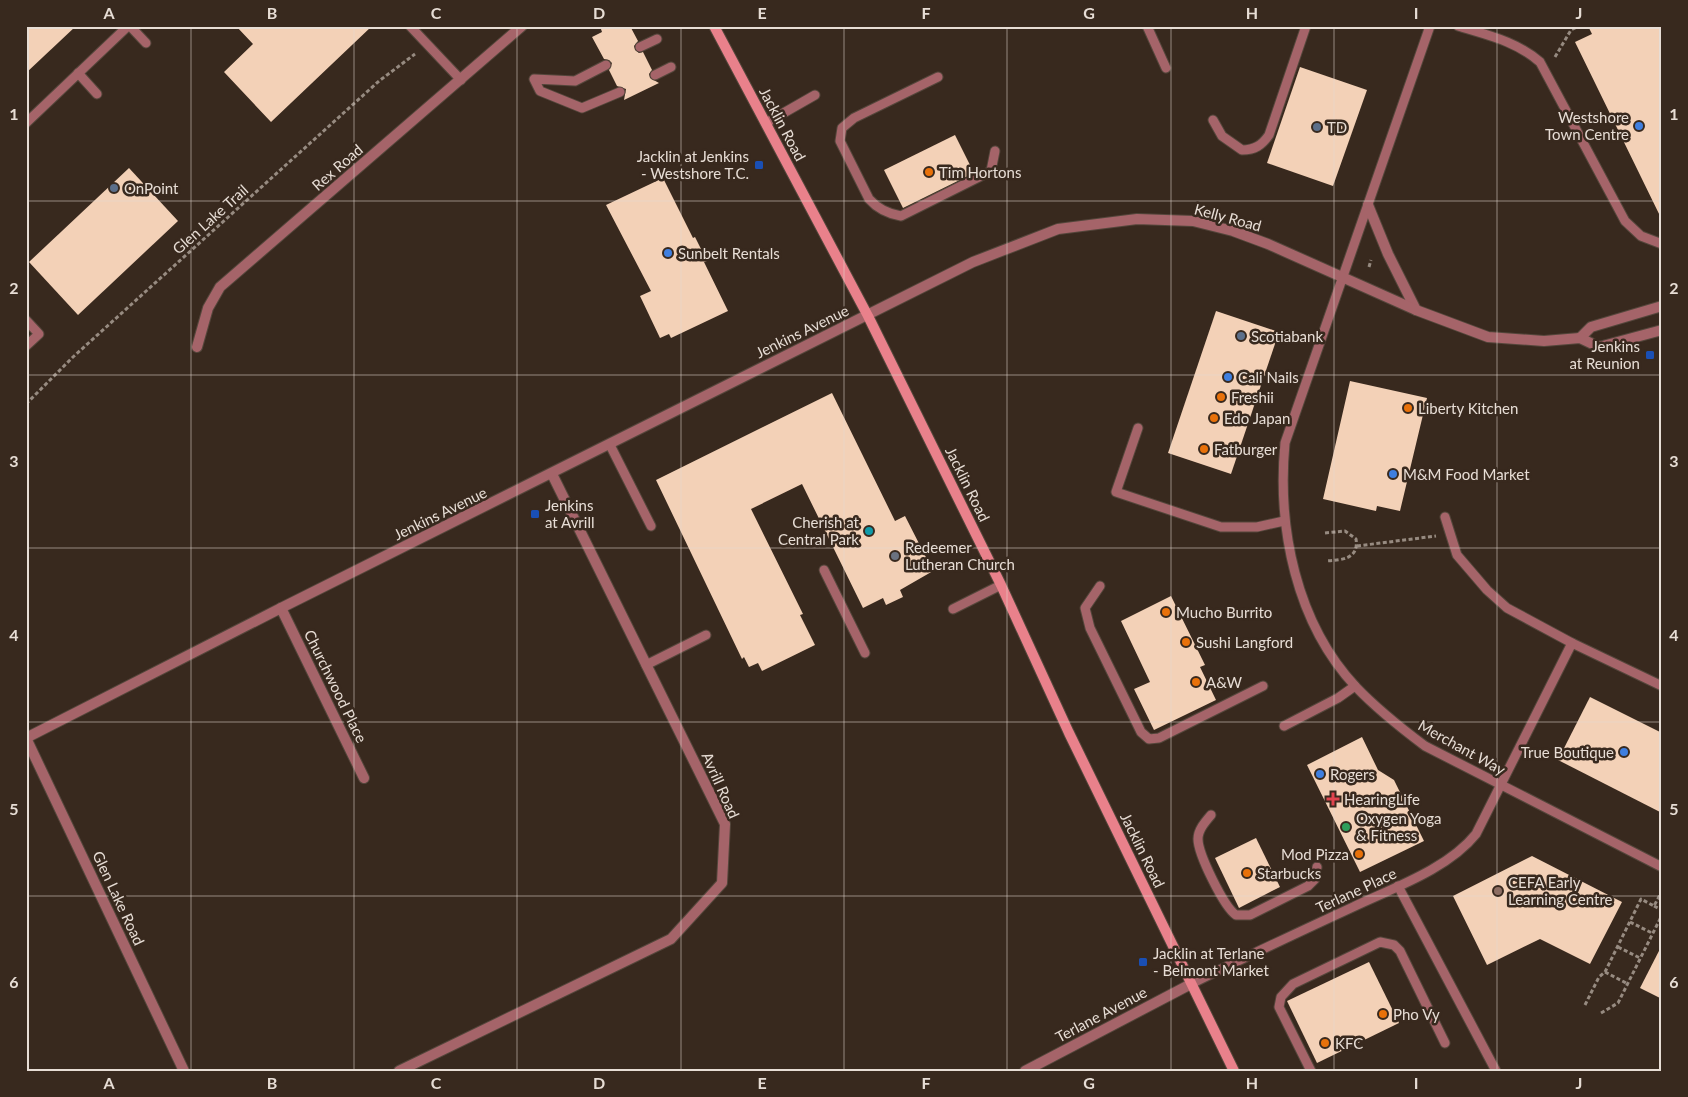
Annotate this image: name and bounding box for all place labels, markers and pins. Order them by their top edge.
place label: Westshore Town Centre [1545,108,1629,143]
place label: TD [1327,118,1347,136]
marker: Westshore Town Centre [1633,120,1645,132]
marker: TD [1311,121,1323,133]
place label: Jacklin at Jenkins - Westshore T.C. [637,147,749,182]
marker: Jacklin at Jenkins - Westshore T.C. [753,159,765,171]
place label: Tim Hortons [939,163,1021,181]
marker: Tim Hortons [923,166,935,178]
place label: OnPoint [124,179,179,197]
marker: OnPoint [108,182,120,194]
place label: Sunbelt Rentals [678,244,780,262]
marker: Sunbelt Rentals [662,247,674,259]
place label: Scotiabank [1251,327,1323,345]
marker: Scotiabank [1235,330,1247,342]
place label: Jenkins at Reunion [1569,337,1640,372]
marker: Jenkins at Reunion [1644,349,1656,361]
place label: Cali Nails [1238,368,1299,386]
marker: Cali Nails [1222,371,1234,383]
place label: Freshii [1231,388,1274,406]
marker: Freshii [1215,391,1227,403]
place label: Liberty Kitchen [1418,399,1518,417]
marker: Liberty Kitchen [1402,402,1414,414]
place label: Edo Japan [1224,409,1290,427]
marker: Edo Japan [1208,412,1220,424]
place label: Fatburger [1214,440,1278,458]
marker: Fatburger [1198,443,1210,455]
place label: M&M Food Market [1403,465,1530,483]
marker: M&M Food Market [1387,468,1399,480]
place label: Jenkins at Avrill [545,496,595,531]
marker: Jenkins at Avrill [529,508,541,520]
place label: Cherish at Central Park [778,513,860,548]
marker: Cherish at Central Park [863,525,875,537]
place label: Redeemer Lutheran Church [905,538,1015,573]
marker: Redeemer Lutheran Church [889,550,901,562]
place label: Mucho Burrito [1176,603,1272,621]
marker: Mucho Burrito [1160,606,1172,618]
place label: Sushi Langford [1196,633,1293,651]
marker: Sushi Langford [1180,636,1192,648]
place label: A&W [1206,673,1242,691]
marker: A&W [1190,676,1202,688]
place label: True Boutique [1521,743,1614,761]
marker: True Boutique [1618,746,1630,758]
place label: Rogers [1330,765,1375,783]
marker: Rogers [1314,768,1326,780]
place label: HearingLife [1344,790,1420,808]
marker: HearingLife [1326,792,1340,806]
place label: Oxygen Yoga & Fitness [1356,809,1441,844]
marker: Oxygen Yoga & Fitness [1340,821,1352,833]
place label: Mod Pizza [1281,845,1349,863]
marker: Mod Pizza [1353,848,1365,860]
place label: Starbucks [1257,864,1321,882]
marker: Starbucks [1241,867,1253,879]
place label: CEFA Early Learning Centre [1508,873,1613,908]
marker: CEFA Early Learning Centre [1492,885,1504,897]
place label: Jacklin at Terlane - Belmont Market [1153,944,1269,979]
marker: Jacklin at Terlane - Belmont Market [1137,956,1149,968]
place label: Pho Vy [1393,1005,1440,1023]
marker: Pho Vy [1377,1008,1389,1020]
place label: KFC [1335,1034,1363,1052]
marker: KFC [1319,1037,1331,1049]

